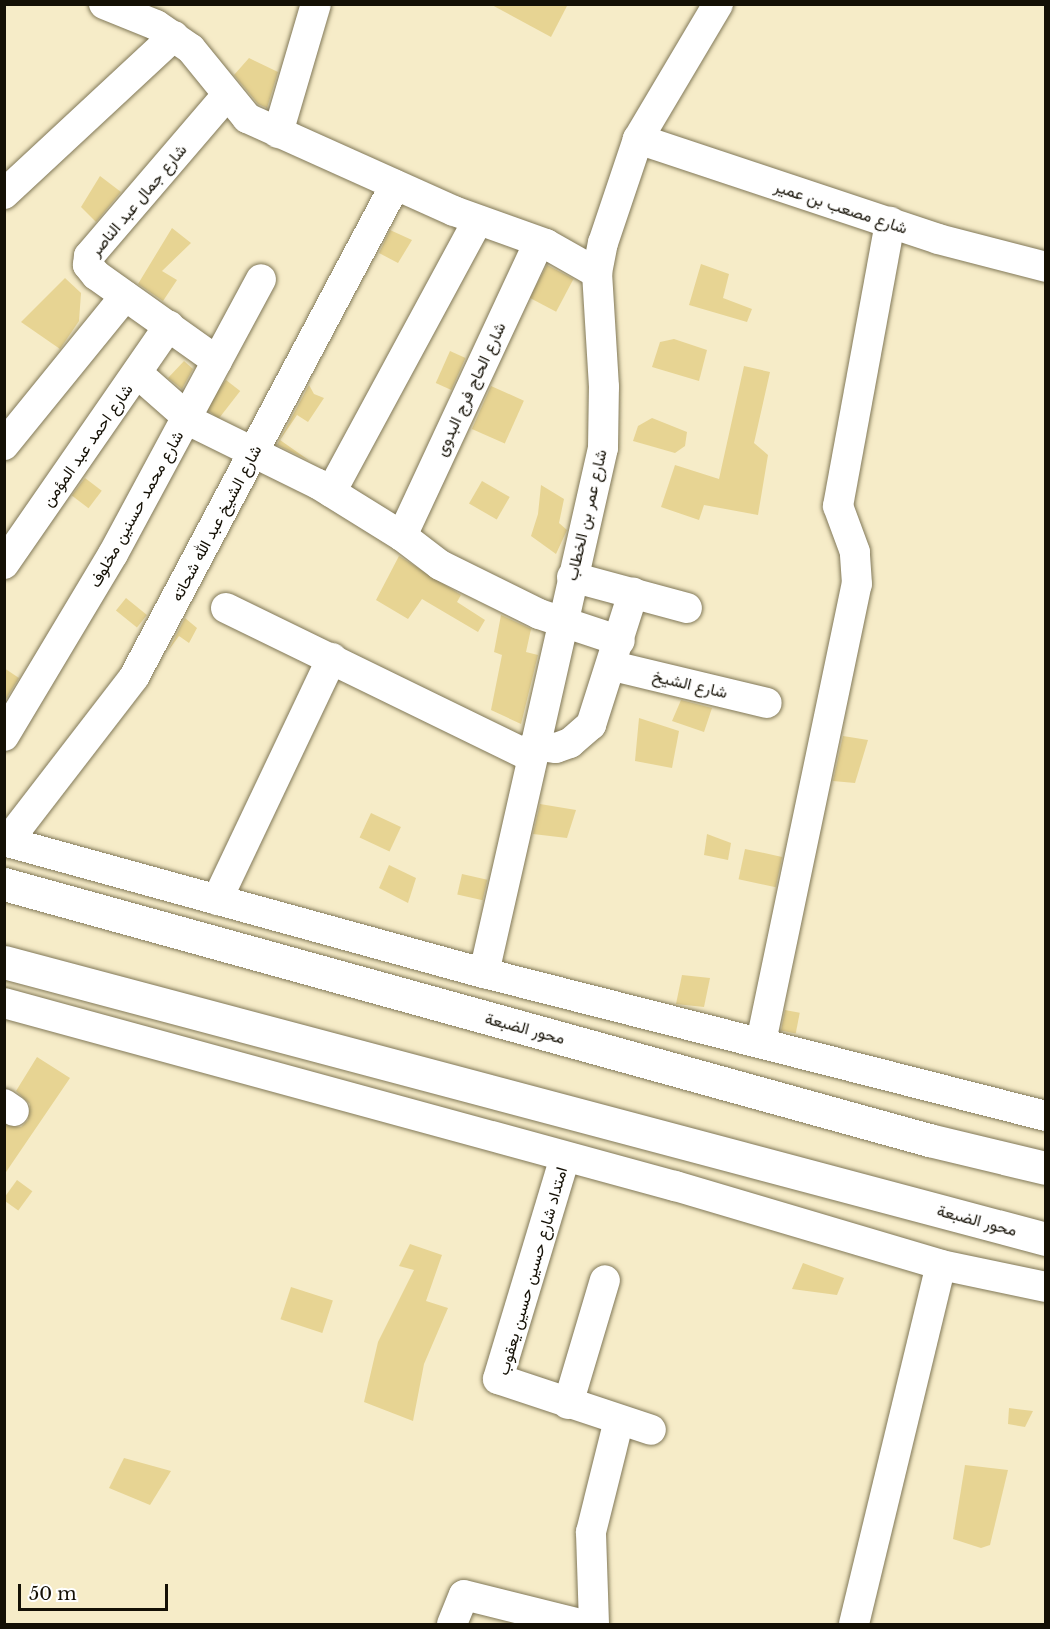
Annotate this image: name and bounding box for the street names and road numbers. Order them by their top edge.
street label: شارع جمال عبد الناصر [86,140,190,260]
street label: شارع مصعب بن عمير [772,176,910,238]
street label: شارع الحاج فرج البدوى [431,319,509,459]
street label: شارع احمد عبد المؤمن [38,380,136,510]
street label: شارع محمد حسنين مخلوف [85,427,187,591]
street label: شارع الشيخ عبد الله شحاته [167,442,265,604]
street label: شارع عمر بن الخطاب [562,448,610,582]
street label: شارع الشيخ [651,666,729,702]
street label: محور الضبعة [483,1008,567,1048]
street label: امتداد شارع حسين حسين يعقوب [493,1165,571,1377]
street label: محور الضبعة [935,1200,1019,1240]

